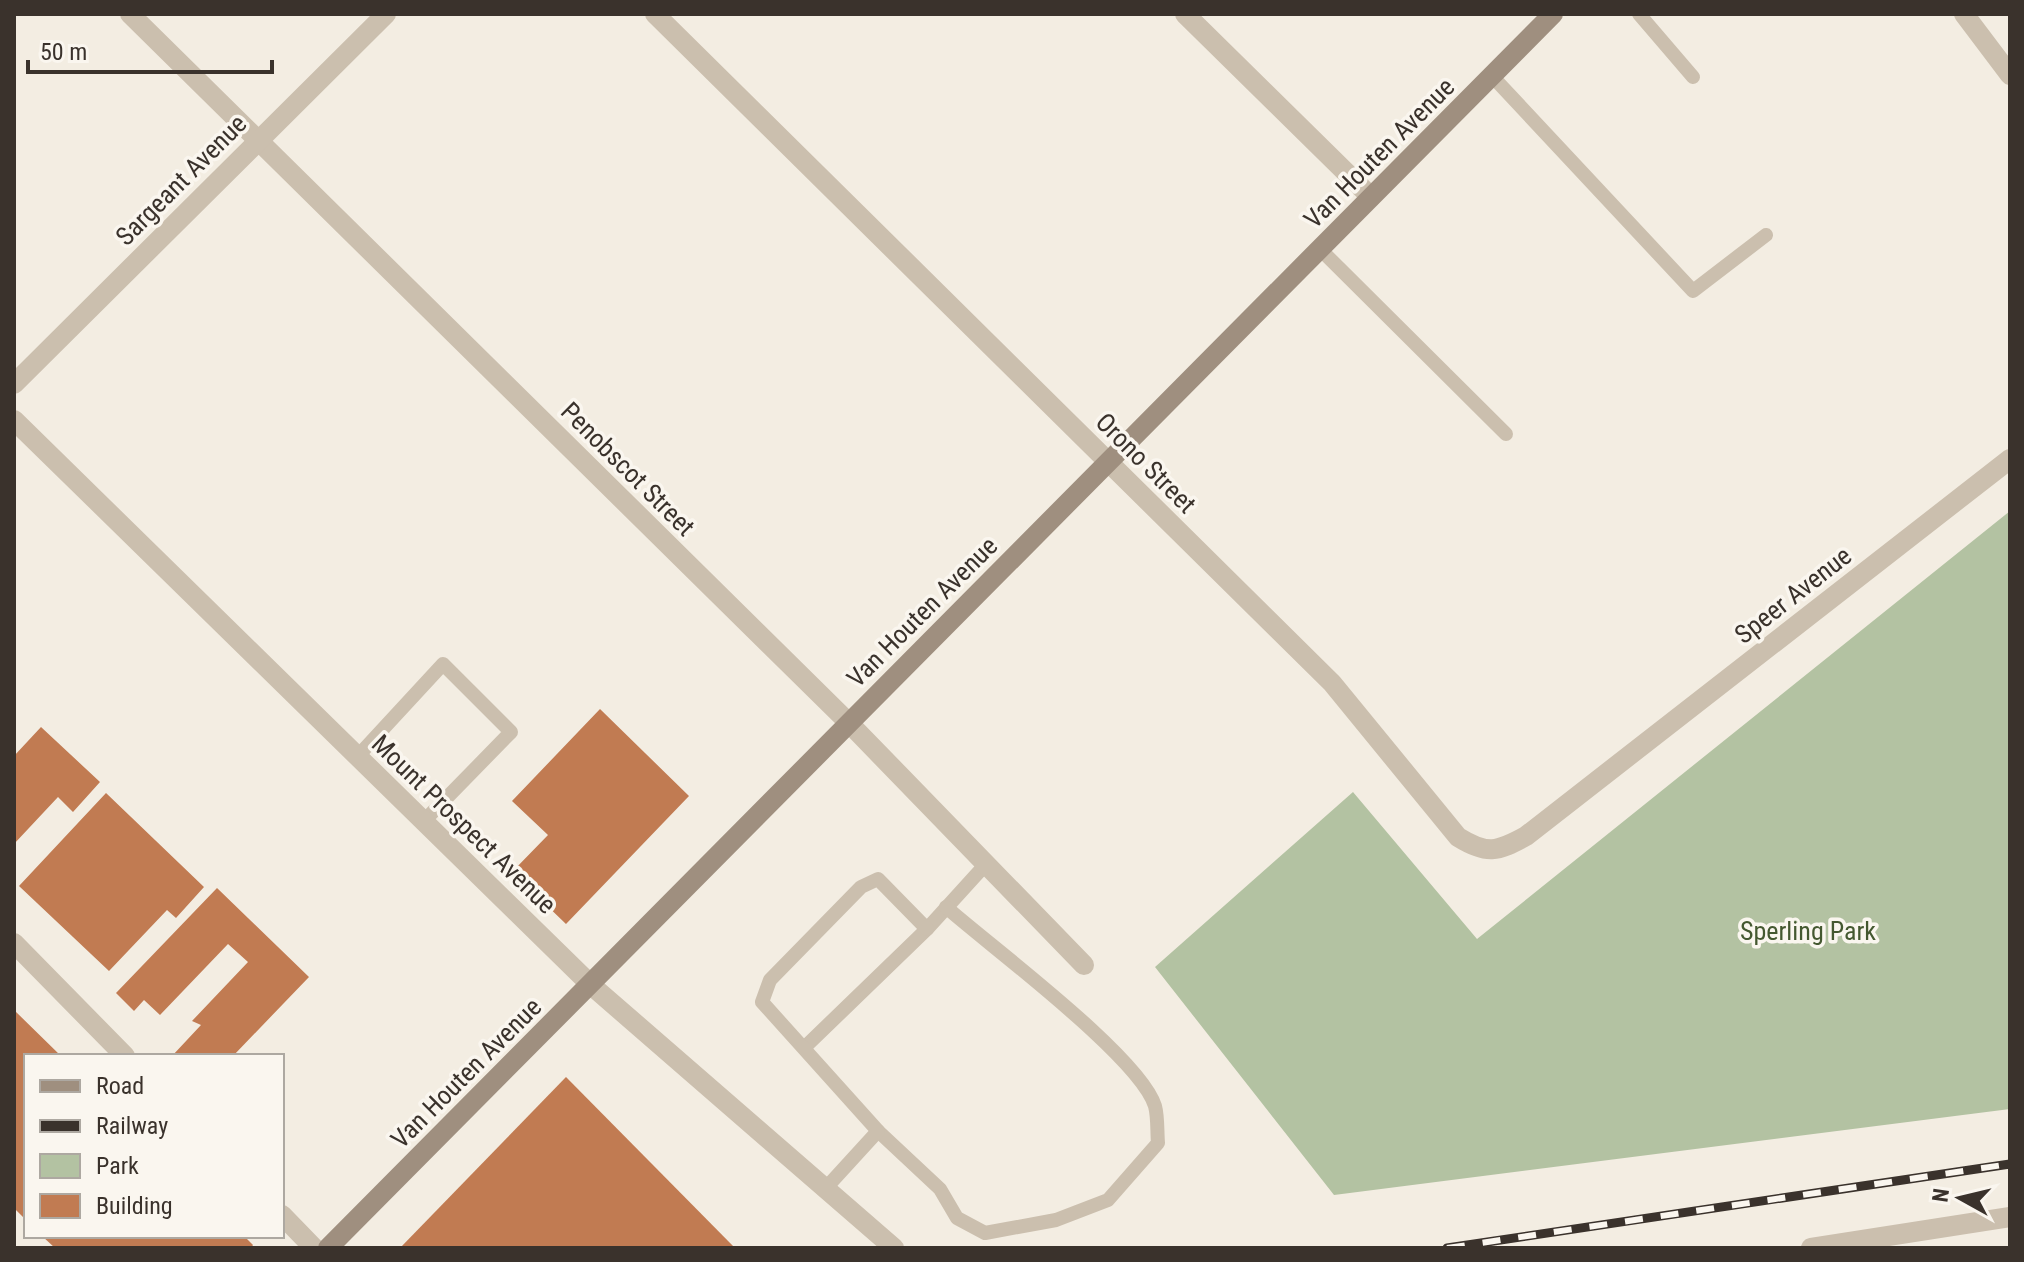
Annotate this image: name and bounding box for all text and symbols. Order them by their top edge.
scale bar [28,24,272,74]
text: 50 m [40,38,87,66]
street label: Van Houten Avenue [1298,72,1460,234]
street label: Sargeant Avenue [110,109,252,251]
street label: Penobscot Street [555,396,701,542]
street label: Orono Street [1090,407,1202,519]
street label: Van Houten Avenue [841,531,1003,693]
street label: Speer Avenue [1729,540,1857,650]
street label: Mount Prospect Avenue [366,728,562,920]
park label: Sperling Park [1740,916,1876,946]
street label: Van Houten Avenue [385,992,547,1154]
legend [24,1054,284,1238]
text: Road [96,1072,144,1100]
text: Railway [96,1112,168,1140]
text: Park [96,1152,139,1180]
north arrow [1920,1158,2000,1238]
text: N [1927,1187,1954,1204]
text: Building [96,1192,173,1220]

